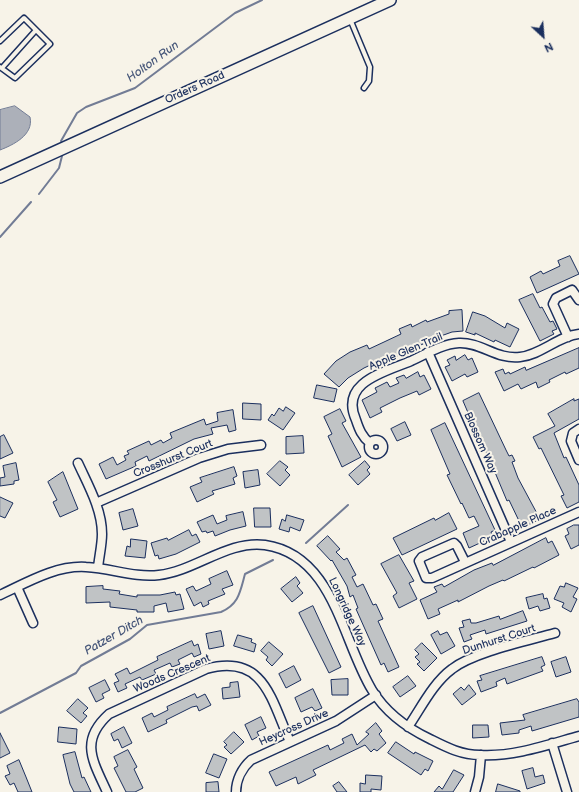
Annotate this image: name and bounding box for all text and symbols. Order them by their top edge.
north arrow [523,16,563,56]
water label: Holton Run [124,38,182,86]
text: N [542,40,555,55]
street label: Orders Road [163,69,227,107]
street label: Apple Glen Trail [367,331,445,373]
street label: Blossom Way [461,410,499,476]
street label: Crosshurst Court [132,437,214,481]
street label: Crabapple Place [478,504,558,550]
street label: Longridge Way [325,576,369,648]
water label: Patzer Ditch [82,613,146,659]
street label: Dunhurst Court [461,622,537,658]
street label: Woods Crescent [132,652,212,696]
street label: Heycross Drive [257,707,331,749]

